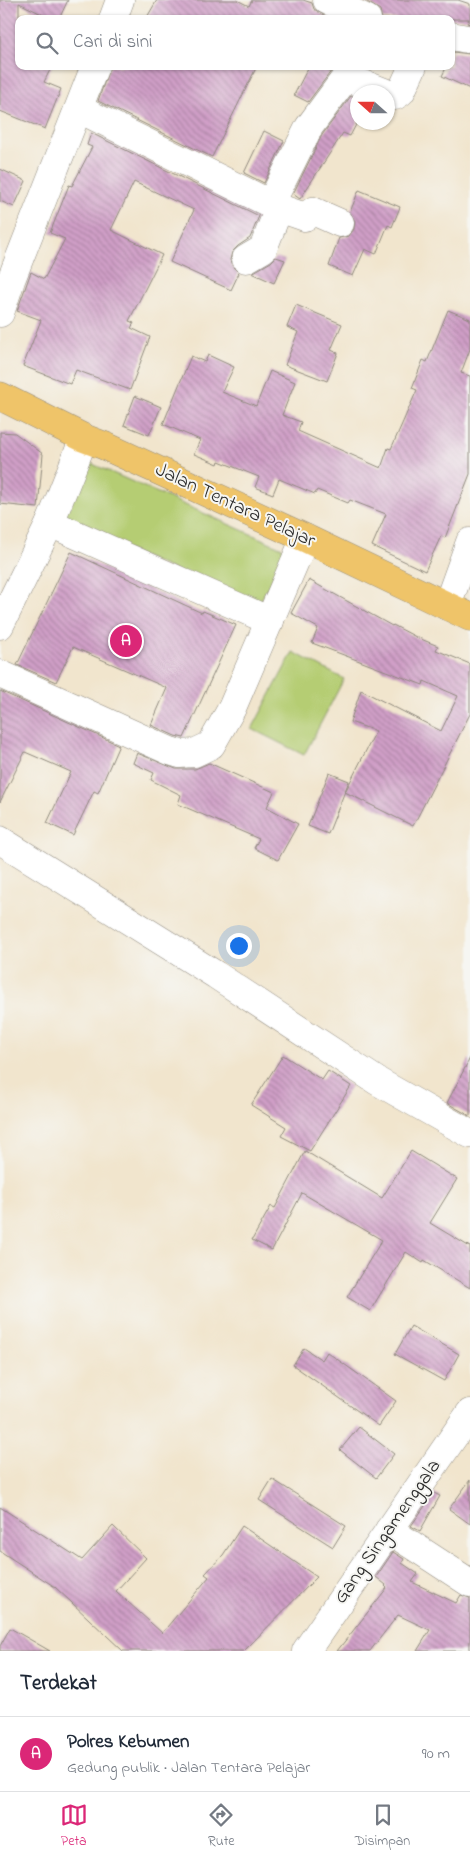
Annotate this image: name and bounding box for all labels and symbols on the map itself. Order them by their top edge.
north arrow [350,85,395,130]
street label: Jalan Tentara Pelajar [150,456,321,556]
pin: A [110,622,142,660]
your location [226,933,252,959]
street label: Gang Singamenggala [327,1454,450,1611]

